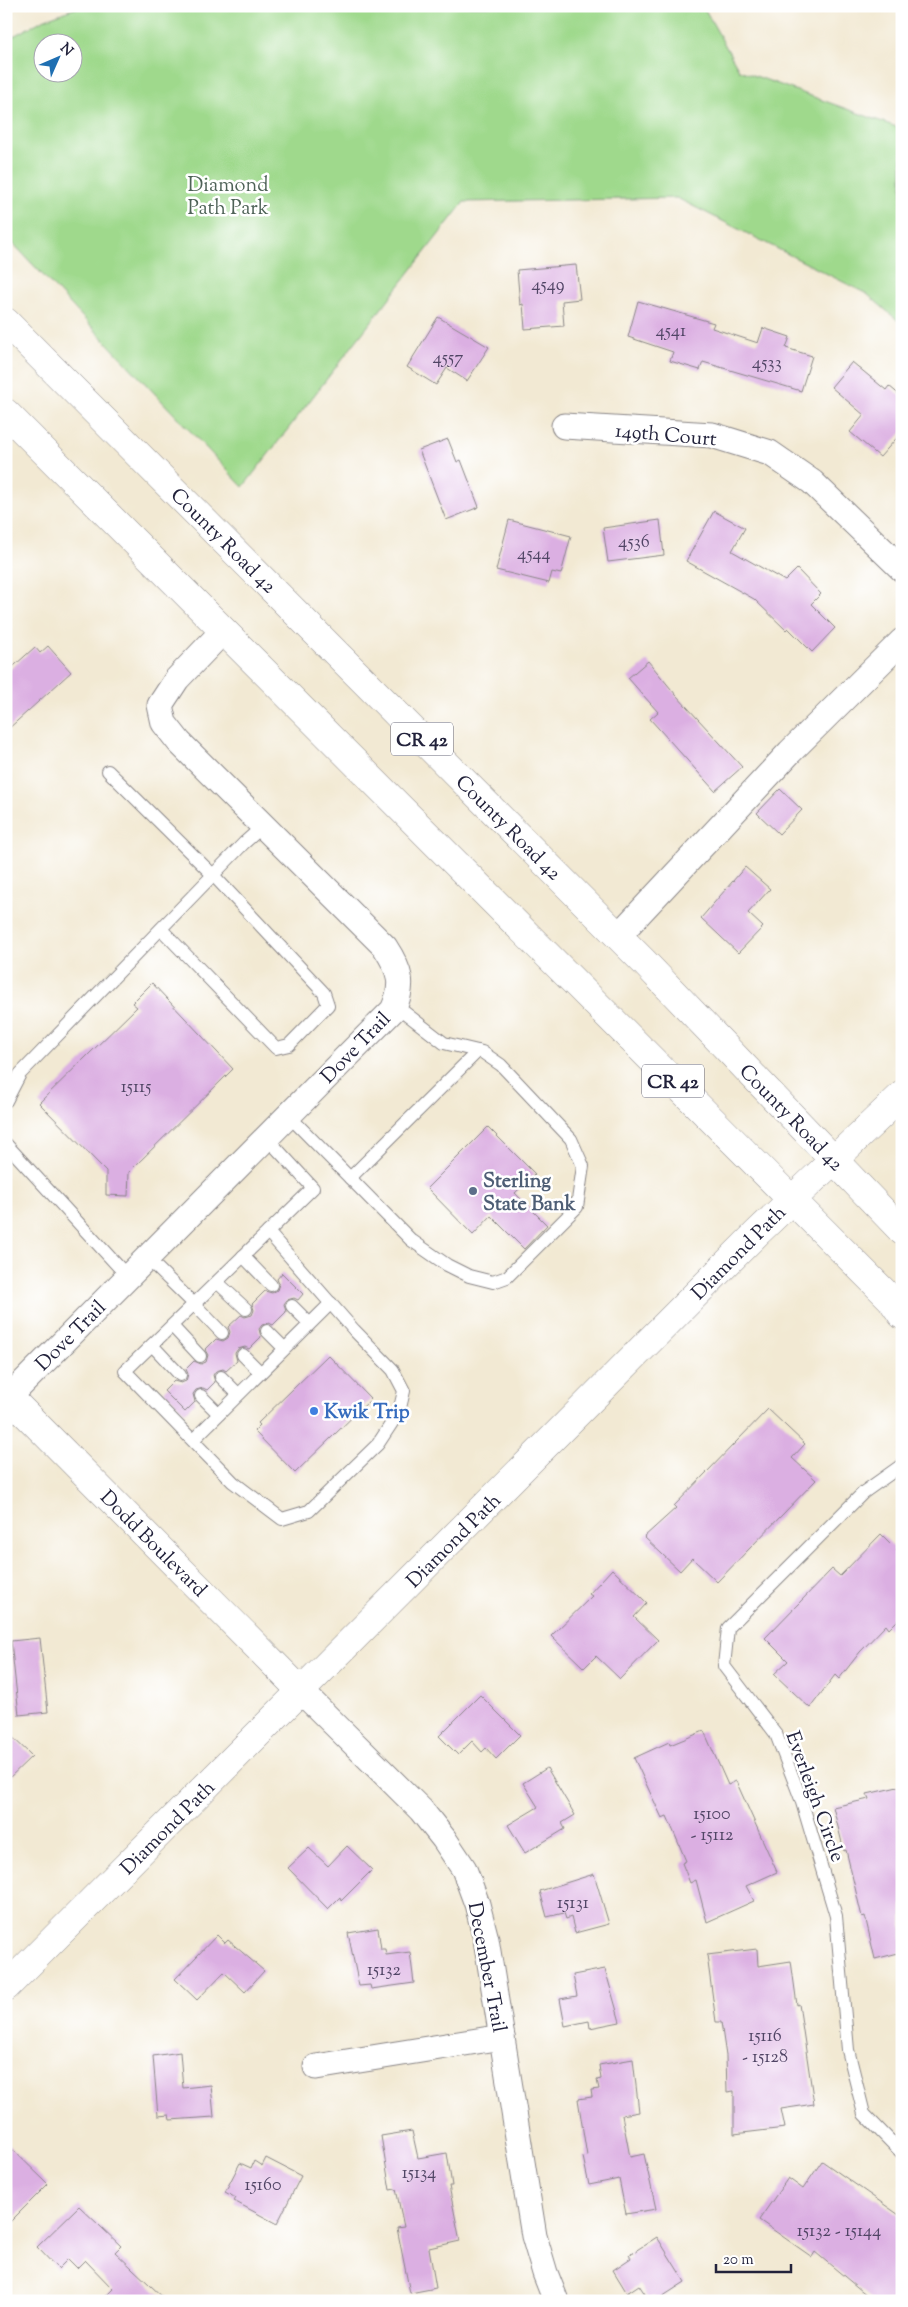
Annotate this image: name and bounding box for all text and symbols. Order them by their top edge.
north arrow [32,32,82,82]
text: N [55,39,77,61]
park label: Diamond Path Park [187,172,269,224]
house number: 4549 [532,273,565,299]
house number: 4541 [656,319,686,345]
house number: 4557 [433,346,463,372]
house number: 4533 [752,351,782,377]
street label: 149th Court [614,418,718,455]
street label: County Road 42 [163,482,282,601]
house number: 4536 [618,530,650,556]
house number: 4544 [517,542,551,568]
road number: CR 42 [391,722,453,756]
street label: County Road 42 [448,769,567,888]
street label: Dove Trail [315,1006,399,1091]
street label: County Road 42 [731,1059,849,1179]
road number: CR 42 [642,1064,704,1098]
house number: 15115 [121,1075,151,1101]
place label: Sterling State Bank [483,1168,576,1220]
marker: Sterling State Bank [467,1185,479,1197]
street label: Diamond Path [686,1200,794,1308]
street label: Dove Trail [30,1294,114,1379]
place label: Kwik Trip [324,1399,410,1428]
marker: Kwik Trip [308,1405,320,1417]
street label: Dodd Boulevard [92,1485,212,1605]
street label: Diamond Path [401,1488,509,1596]
street label: Everleigh Circle [777,1727,851,1866]
street label: Diamond Path [115,1775,223,1883]
house number: 15100 - 15112 [691,1802,734,1849]
house number: 15131 [557,1891,589,1917]
street label: December Trail [459,1900,512,2036]
house number: 15132 [367,1958,402,1984]
house number: 15116 - 15128 [742,2024,788,2071]
house number: 15134 [402,2161,436,2187]
house number: 15160 [245,2173,281,2199]
house number: 15132 - 15144 [797,2219,881,2245]
scale bar [716,2242,790,2274]
text: 20 m [723,2250,754,2271]

